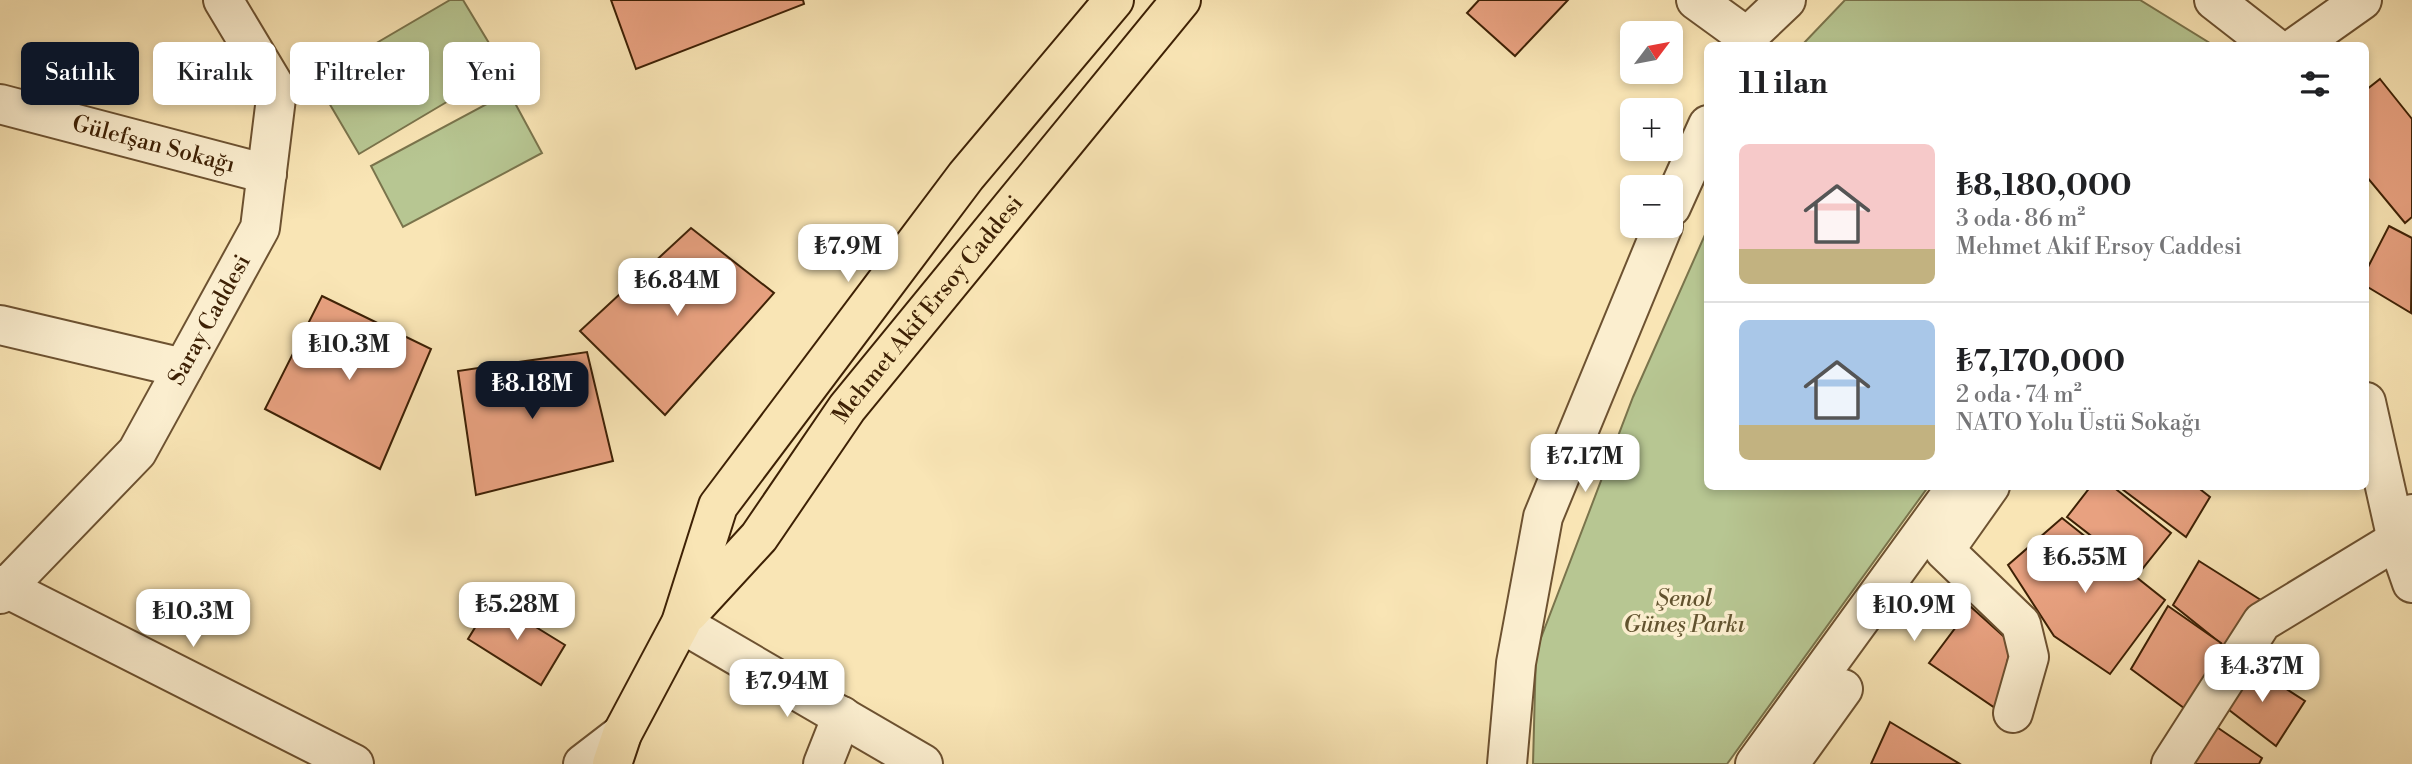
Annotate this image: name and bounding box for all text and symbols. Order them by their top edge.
north arrow [1620,21,1684,84]
map controls [1620,21,1683,238]
chip: Satılık [21,42,139,105]
chip: Kiralık [153,42,276,105]
chip: Filtreler [290,42,429,105]
chip: Yeni [443,42,540,105]
text: 11 ilan [1739,65,1828,103]
icon: filters [2296,65,2334,103]
button: + [1620,98,1683,161]
street label: Gülefşan Sokağı [69,110,238,179]
text: ₺8,180,000 [1956,167,2132,205]
icon: home [1795,172,1879,256]
button: − [1620,175,1683,238]
street label: Mehmet Akif Ersoy Caddesi [827,190,1029,429]
text: 3 oda · 86 m² [1956,205,2085,233]
pin: ₺7.9M [799,224,897,284]
text: ₺7.9M [814,233,882,261]
text: Mehmet Akif Ersoy Caddesi [1956,233,2242,261]
street label: Saray Caddesi [162,250,257,390]
pin: ₺6.84M [620,258,734,318]
text: ₺6.84M [634,267,720,295]
pin: ₺10.3M [292,322,406,382]
text: ₺10.3M [308,331,390,359]
text: ₺7,170,000 [1956,343,2125,381]
icon: home [1795,348,1879,432]
pin: ₺8.18M [475,362,589,421]
text: ₺8.18M [491,370,573,398]
text: 2 oda · 74 m² [1956,381,2082,409]
text: NATO Yolu Üstü Sokağı [1956,409,2201,437]
pin: ₺7.17M [1528,434,1642,494]
text: ₺7.17M [1547,443,1623,471]
pin: ₺6.55M [2028,536,2142,595]
text: ₺6.55M [2043,544,2127,572]
pin: ₺5.28M [460,582,574,642]
pin: ₺10.9M [1857,584,1971,643]
park label: Şenol Güneş Parkı [1623,585,1746,639]
pin: ₺10.3M [136,590,250,649]
text: ₺5.28M [475,591,559,619]
text: ₺10.9M [1873,592,1955,620]
text: ₺10.3M [152,598,234,626]
pin: ₺4.37M [2205,644,2319,704]
text: ₺4.37M [2220,653,2304,681]
pin: ₺7.94M [730,660,844,719]
text: ₺7.94M [746,668,828,696]

